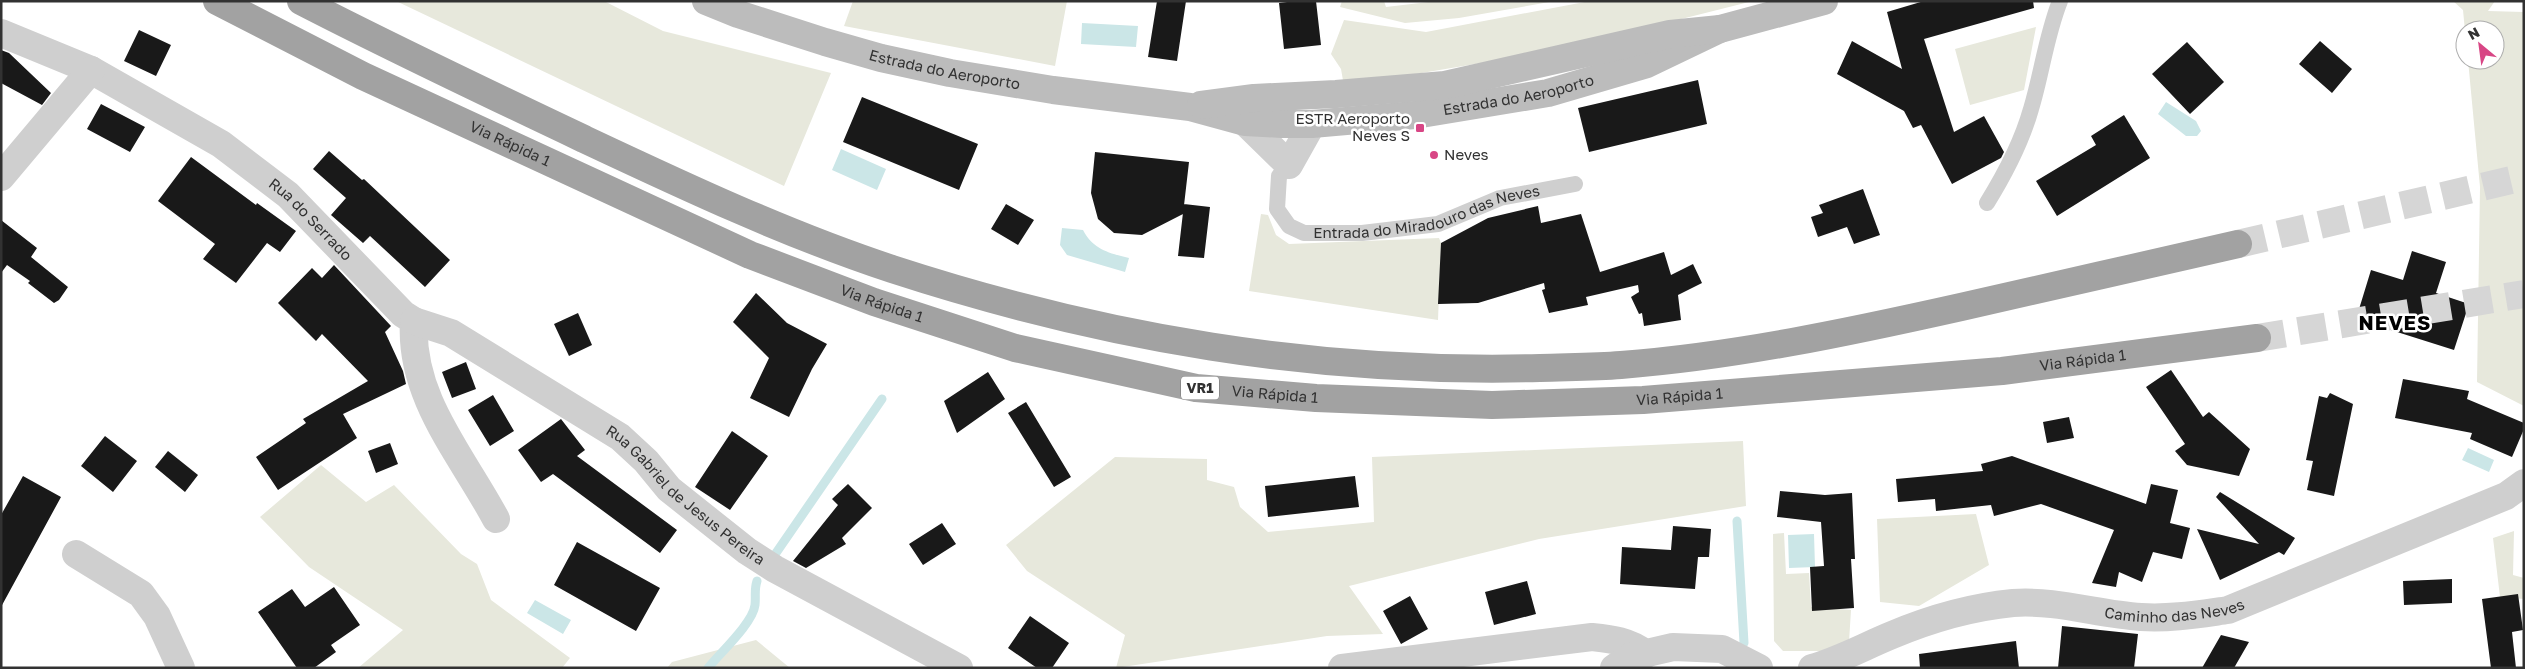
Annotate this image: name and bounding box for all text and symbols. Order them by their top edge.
north arrow [2455,20,2505,70]
text: N [2465,23,2482,43]
street label: Estrada do Aeroporto [867,45,1022,92]
street label: Estrada do Aeroporto [1442,70,1596,118]
place label: ESTR Aeroporto Neves S [1295,109,1410,144]
street label: Via Rápida 1 [467,117,554,169]
marker: ESTR Aeroporto Neves S [1414,122,1426,134]
place label: Neves [1444,145,1489,163]
marker: Neves [1428,149,1440,161]
street label: Rua do Serrado [266,174,356,264]
street label: Entrada do Miradouro das Neves [1313,181,1541,241]
street label: Via Rápida 1 [838,280,926,326]
district label: NEVES [2359,310,2431,334]
street label: Via Rápida 1 [2038,345,2127,374]
road number: VR1 [1181,376,1219,399]
street label: Via Rápida 1 [1231,381,1319,406]
street label: Via Rápida 1 [1636,384,1723,408]
street label: Rua Gabriel de Jesus Pereira [603,421,768,568]
street label: Caminho das Neves [2103,594,2247,625]

